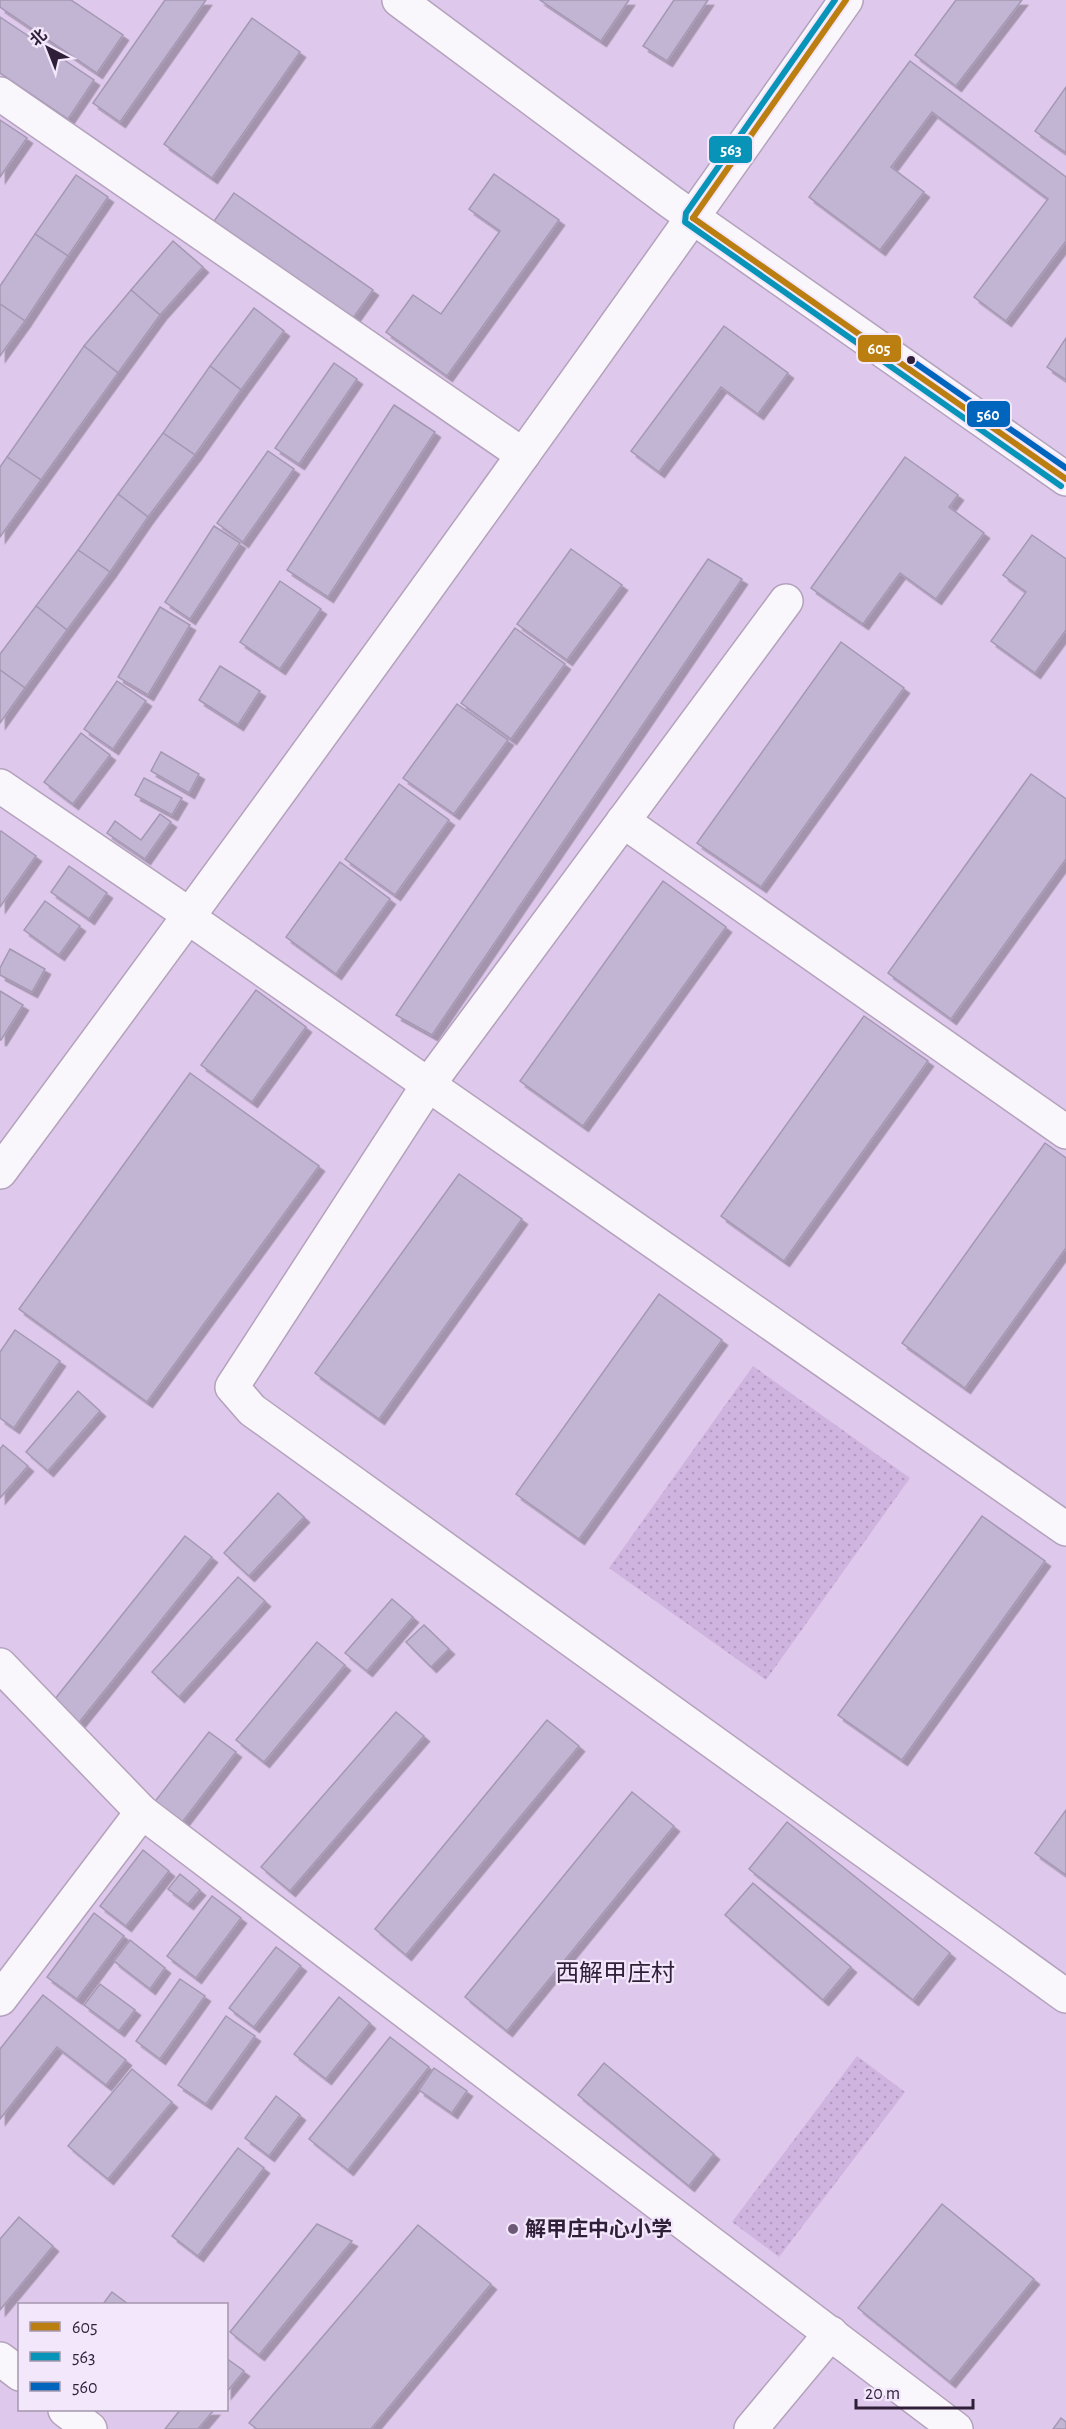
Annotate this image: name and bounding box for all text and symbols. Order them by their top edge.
north arrow [18,18,78,78]
text: 北 [27,26,50,49]
line badge: 563 [708,135,753,164]
text: 563 [720,142,742,158]
line badge: 605 [857,334,902,363]
text: 605 [868,341,891,357]
unlabelled marker [905,354,917,366]
line badge: 560 [966,400,1011,428]
text: 560 [977,407,999,423]
district label: 西解甲庄村 [555,1960,675,1986]
place label: 解甲庄中心小学 [525,2217,672,2240]
marker: 解甲庄中心小学 [506,2222,520,2236]
legend [18,2303,228,2411]
text: 605 [72,2319,98,2337]
text: 563 [72,2349,95,2367]
scale bar [856,2372,973,2410]
text: 560 [72,2379,98,2397]
text: 20 m [865,2385,900,2403]

